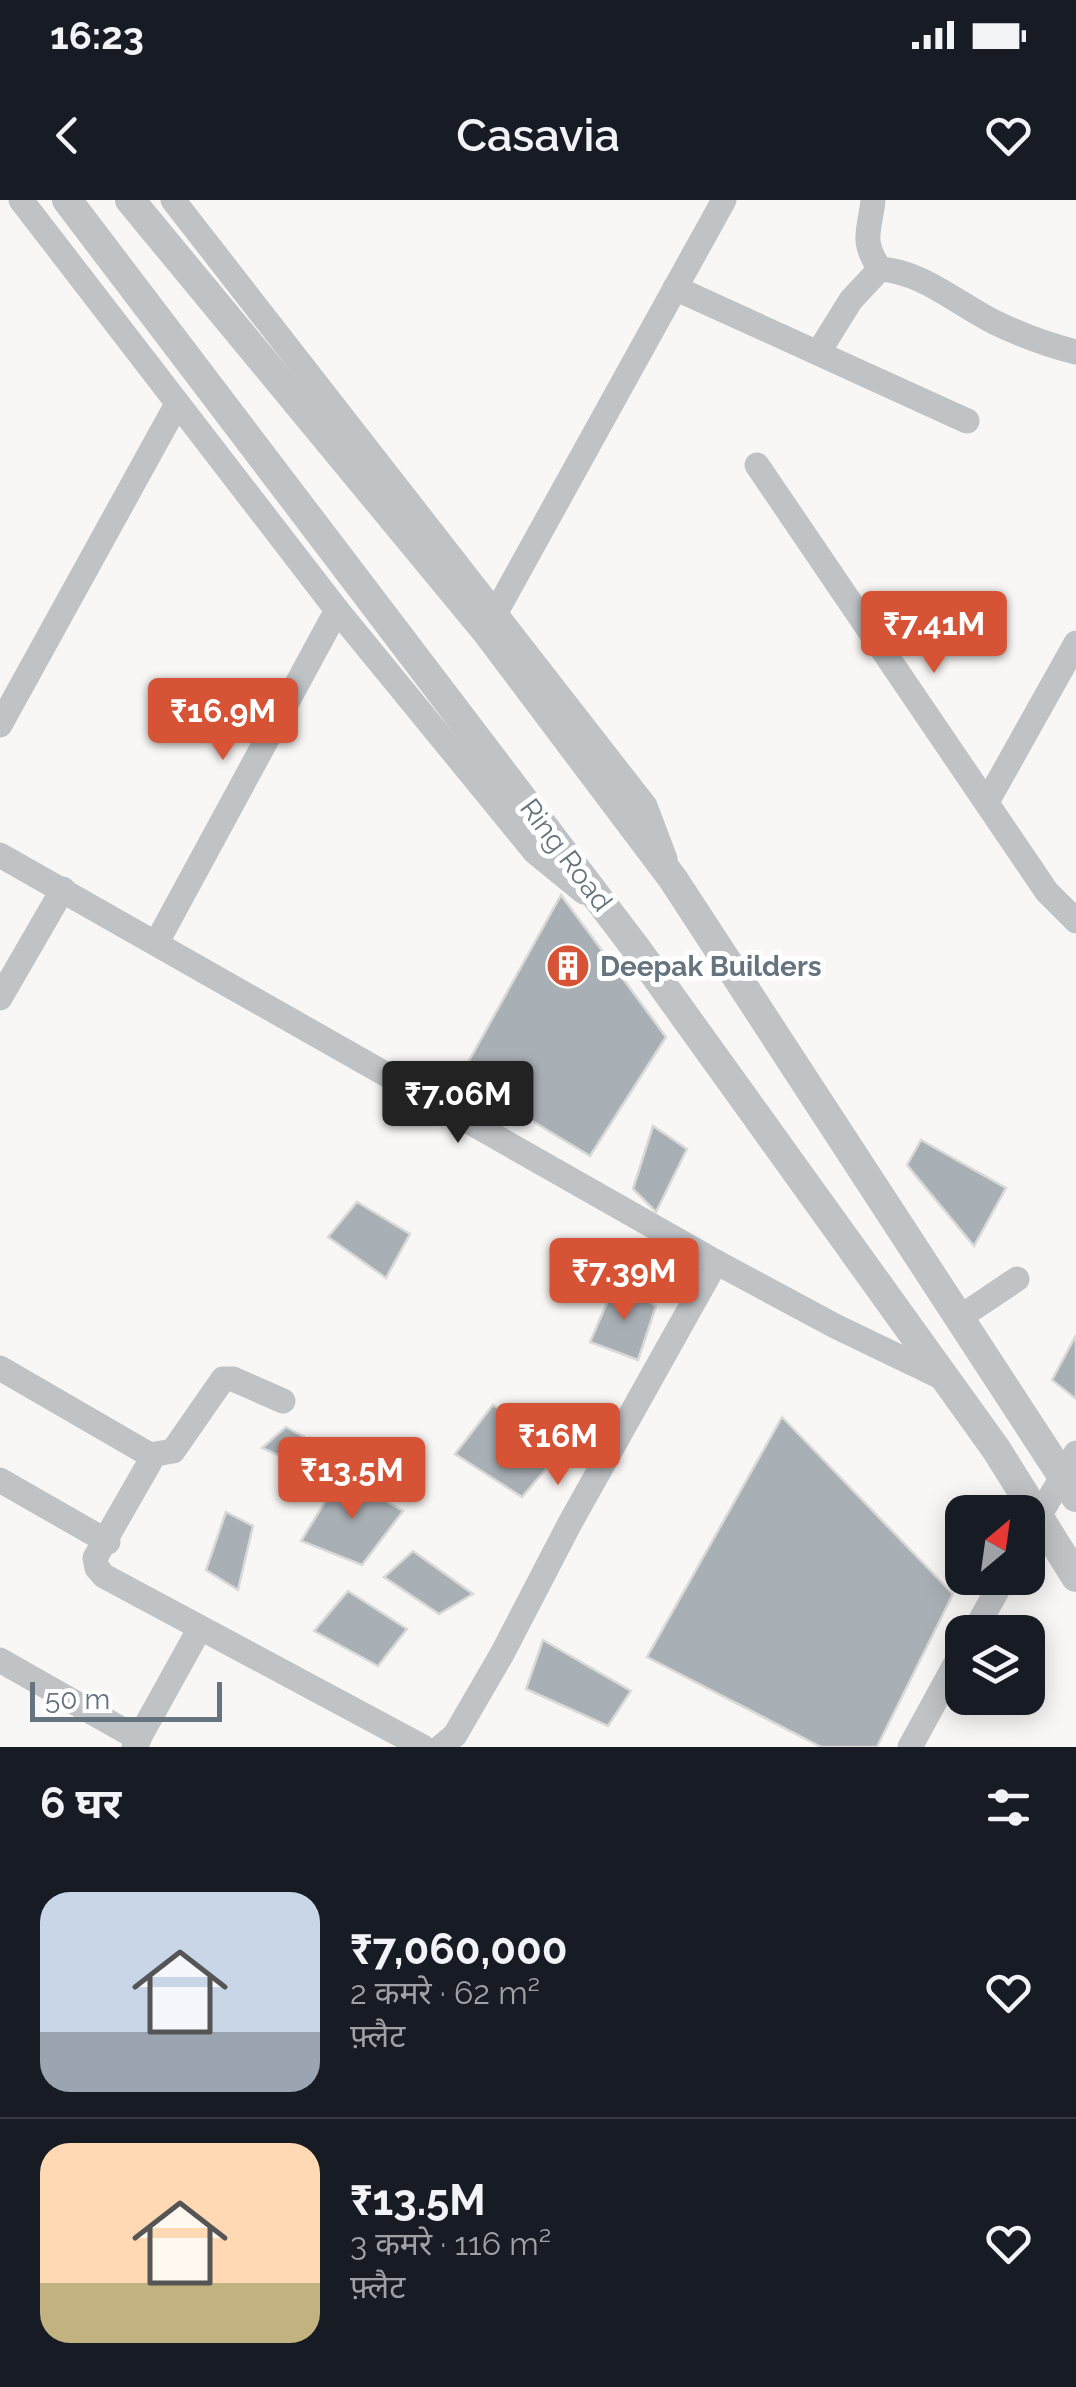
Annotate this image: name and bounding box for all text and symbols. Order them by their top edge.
text: 16:23 [50,13,144,58]
icon: back [40,108,95,163]
icon: heart [981,108,1036,163]
text: Casavia [456,109,620,162]
pin: ₹7.41M [853,591,1015,676]
text: ₹7.41M [883,605,985,642]
pin: ₹16.9M [142,678,304,763]
text: ₹16.9M [170,692,276,729]
street label: Ring Road [513,792,619,918]
building icon: Deepak Builders [545,943,591,989]
place label: Deepak Builders [600,950,822,983]
pin: ₹7.06M [377,1061,539,1146]
text: ₹7.06M [404,1075,512,1112]
pin: ₹7.39M [543,1238,705,1323]
text: ₹7.39M [572,1252,676,1289]
pin: ₹16M [499,1403,617,1488]
text: ₹16M [518,1417,598,1454]
pin: ₹13.5M [271,1437,433,1522]
text: ₹13.5M [300,1451,404,1488]
north arrow [945,1495,1045,1595]
map controls [945,1495,1045,1715]
button: layers [945,1615,1045,1715]
scale bar [30,1677,222,1722]
text: 50 m [45,1683,110,1716]
text: 6 घर [40,1779,121,1828]
icon: filters [981,1780,1036,1835]
text: ₹7,060,000 [350,1925,568,1974]
icon: home [120,1932,240,2052]
icon: heart [981,1965,1036,2020]
text: 2 कमरे · 62 m² [350,1974,540,2011]
text: फ़्लैट [350,2017,405,2054]
text: ₹13.5M [350,2176,486,2225]
icon: home [120,2183,240,2303]
icon: heart [981,2216,1036,2271]
text: 3 कमरे · 116 m² [350,2225,551,2262]
text: फ़्लैट [350,2268,405,2305]

